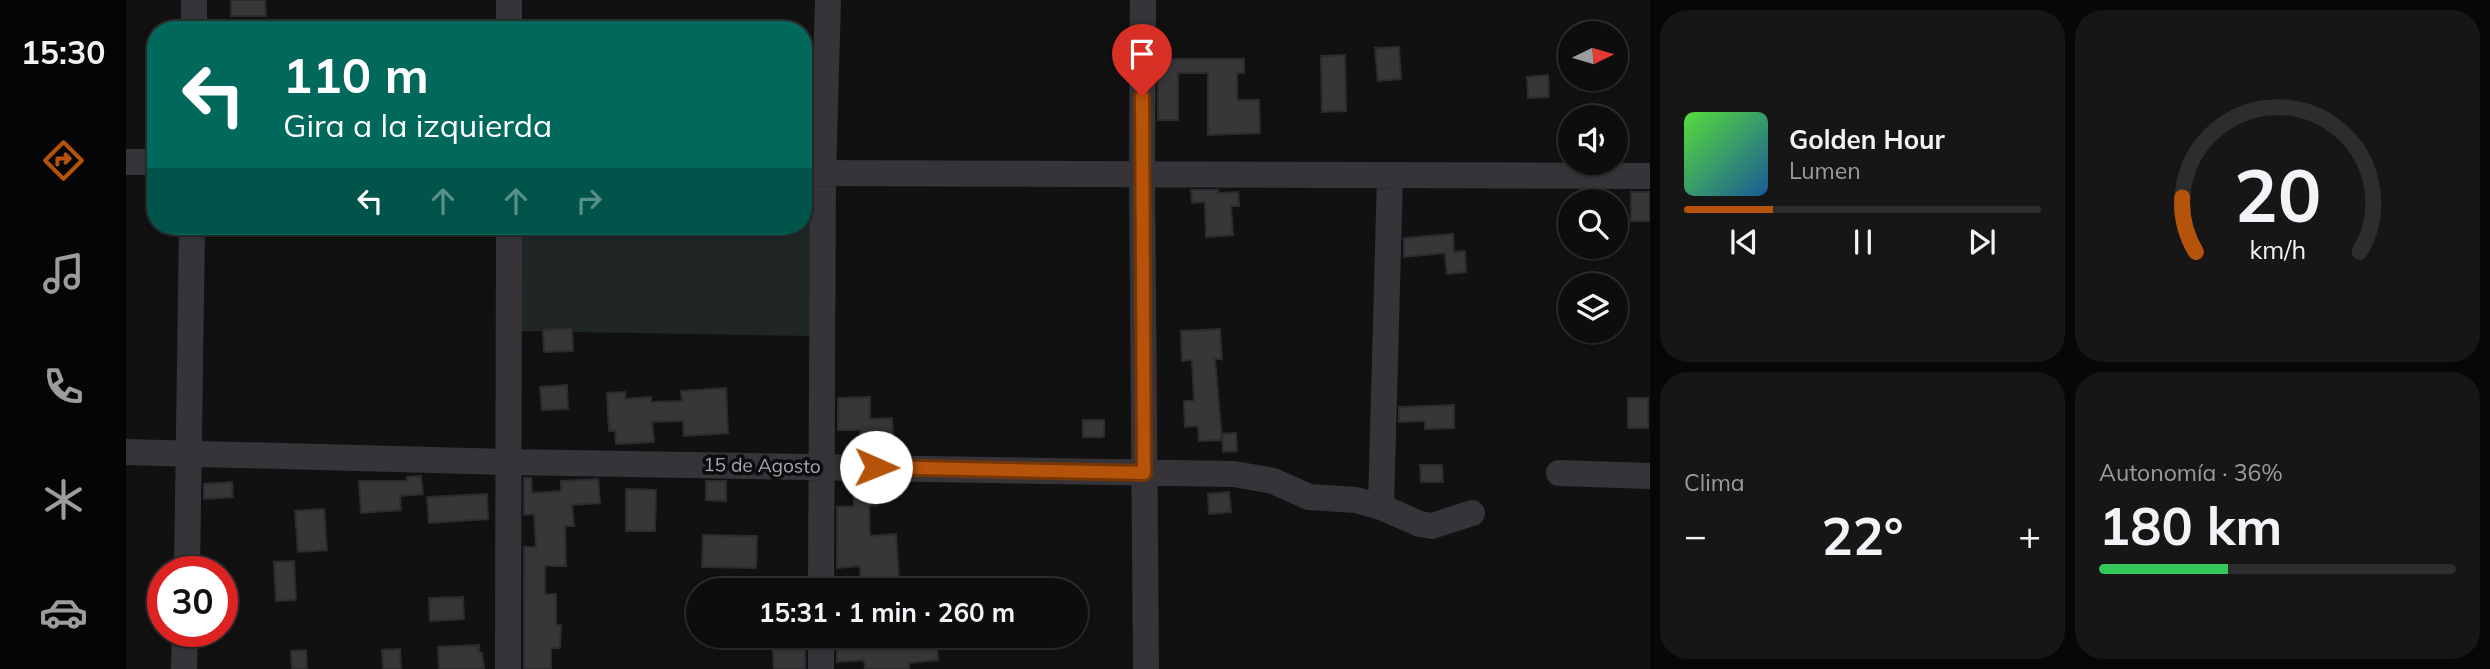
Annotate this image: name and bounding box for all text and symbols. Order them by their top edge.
north arrow [1558,21,1628,91]
map controls [1558,21,1628,343]
pin [1112,24,1172,96]
text: 15:30 [21,32,105,72]
icon: arrive [1123,35,1161,73]
text: 110 m [283,44,429,105]
icon: left [168,49,259,140]
text: Gira a la izquierda [283,105,552,145]
button: sound [1558,105,1628,175]
text: Golden Hour [1789,123,1945,156]
icon: directions [39,136,88,185]
text: 20 [2234,150,2321,241]
text: Lumen [1789,156,1861,185]
icon: left [351,182,389,220]
icon: ahead [424,182,462,220]
icon: ahead [497,182,535,220]
icon: right [570,182,608,220]
button: search [1558,189,1628,259]
icon: previous [1725,223,1763,261]
icon: pause [1844,223,1882,261]
icon: next [1963,223,2001,261]
text: km/h [2249,234,2306,265]
icon: music [39,249,88,298]
button: layers [1558,273,1628,343]
icon: phone [39,362,88,411]
position arrow [839,430,913,504]
street label: 15 de Agosto [703,452,821,478]
text: Autonomía · 36% [2099,458,2283,487]
text: Clima [1684,468,1745,497]
icon: climate [39,475,88,524]
text: 180 km [2099,493,2282,558]
text: 22° [1821,503,1904,568]
text: − [1684,511,1707,559]
text: + [2018,511,2041,559]
speed limit sign: 30 [147,556,238,647]
icon: car [39,588,88,637]
text: 15:31 · 1 min · 260 m [759,596,1015,629]

